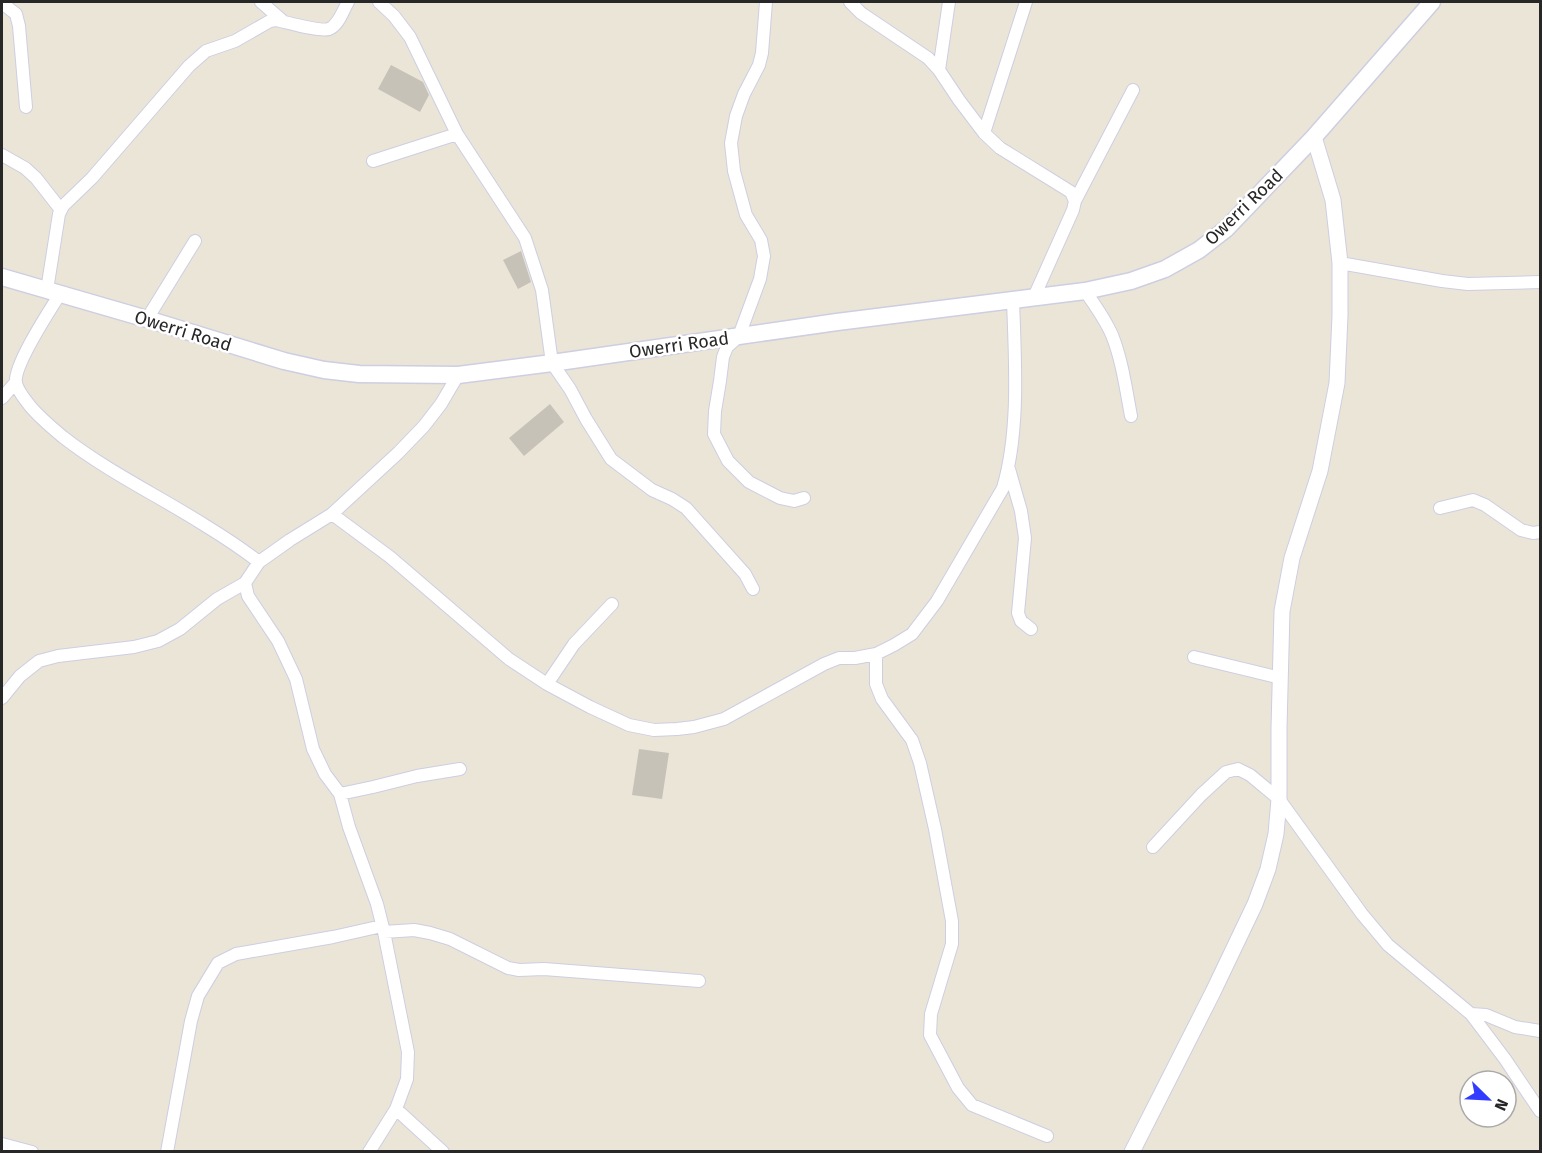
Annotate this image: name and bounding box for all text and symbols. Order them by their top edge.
street label: Owerri Road [1200,164,1288,250]
street label: Owerri Road [132,306,234,356]
street label: Owerri Road [628,327,730,363]
north arrow [1458,1069,1518,1129]
text: N [1490,1096,1512,1114]

